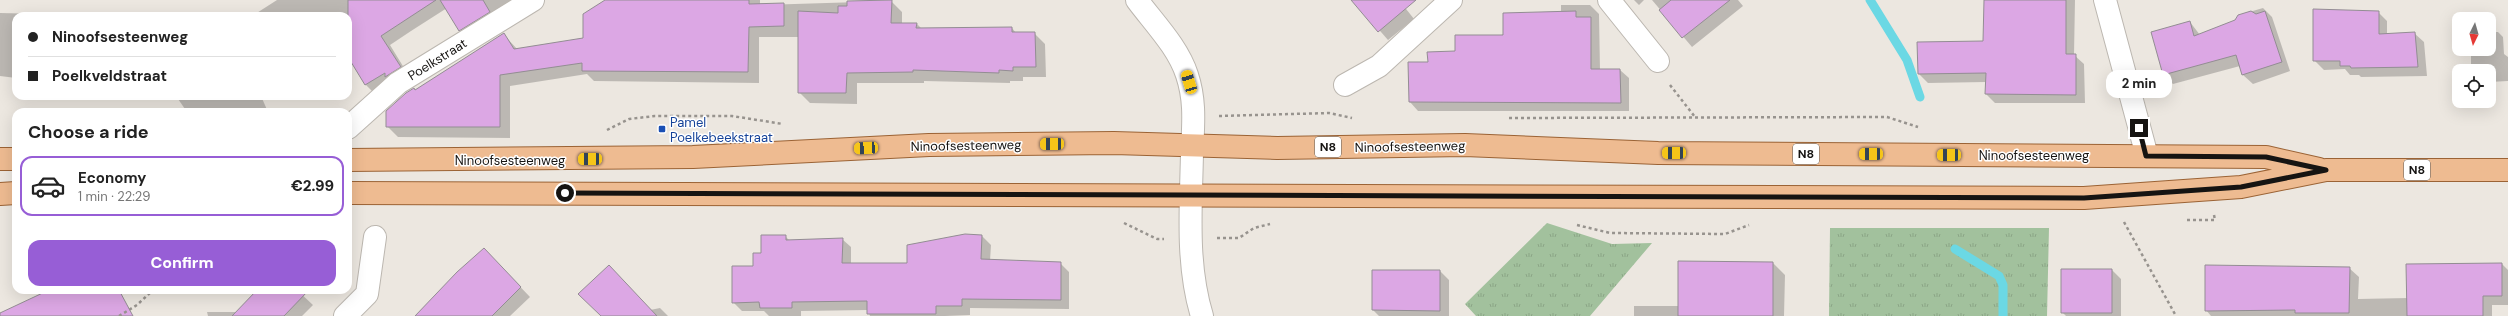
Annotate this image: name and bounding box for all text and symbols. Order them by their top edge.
north arrow [2452,12,2496,56]
map controls [2452,12,2496,108]
text: Ninoofsesteenweg [52,27,188,47]
street label: Poelkstraat [405,35,470,84]
button: locate [2452,64,2496,108]
text: Poelkveldstraat [52,66,167,86]
car [1180,69,1198,95]
callout: 2 min [2106,70,2172,98]
text: 2 min [2122,75,2156,92]
place label: Pamel Poelkebeekstraat [670,114,773,146]
route end [2130,119,2148,137]
text: Choose a ride [28,120,149,144]
marker: Pamel Poelkebeekstraat [657,124,667,134]
street label: Ninoofsesteenweg [911,136,1022,155]
road number: N8 [1315,137,1341,157]
street label: Ninoofsesteenweg [1355,137,1466,156]
car [1040,138,1064,150]
car [854,141,878,155]
road number: N8 [1793,144,1819,164]
car [1662,147,1686,159]
street label: Ninoofsesteenweg [1979,147,2089,164]
car [1859,148,1883,160]
car [1937,149,1961,161]
street label: Ninoofsesteenweg [455,152,565,169]
car [578,153,602,165]
road number: N8 [2404,160,2430,180]
icon: car [30,168,66,204]
text: Economy [78,168,146,188]
text: €2.99 [291,176,334,196]
route start [556,184,574,202]
text: 1 min · 22:29 [78,188,150,205]
button: Confirm [28,240,336,286]

